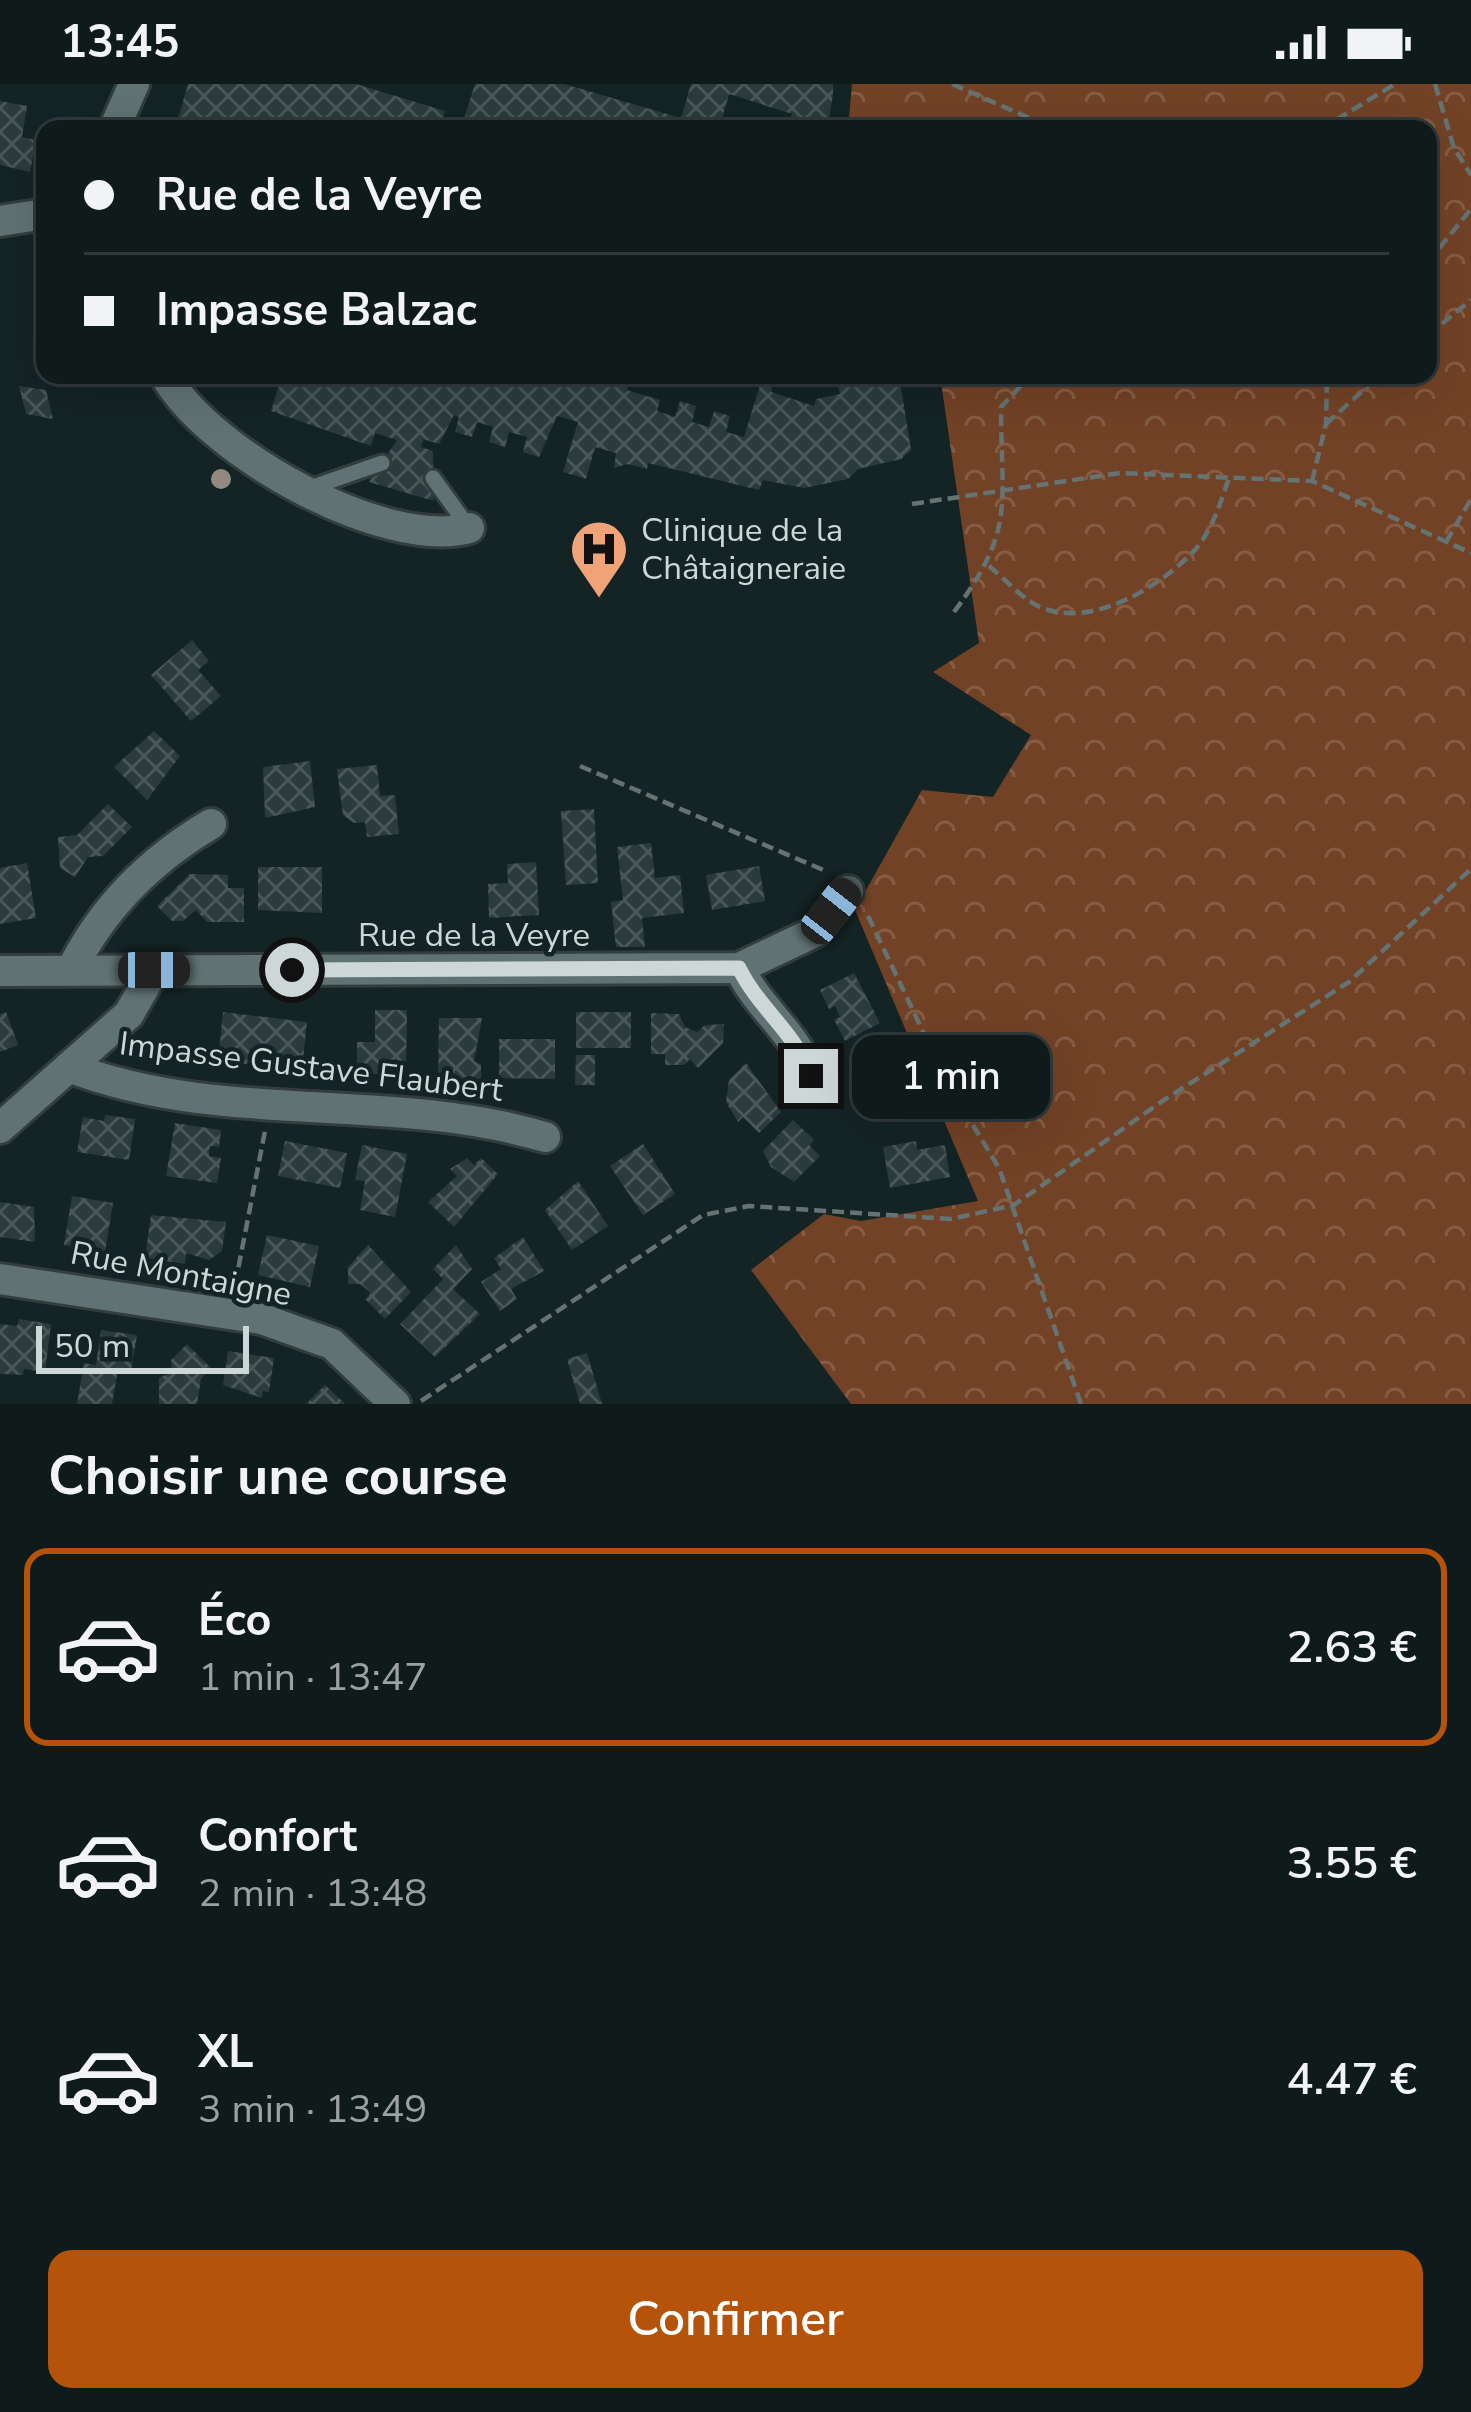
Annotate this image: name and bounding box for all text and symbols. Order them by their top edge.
text: 13:45 [60,12,179,73]
text: Rue de la Veyre [156,165,483,226]
text: Impasse Balzac [156,280,477,341]
place label: Clinique de la Châtaigneraie [641,508,846,591]
hospital icon: Clinique de la Châtaigneraie [568,518,630,600]
car [795,872,867,950]
street label: Rue de la Veyre [358,913,590,958]
route start [265,943,319,997]
car [118,952,190,988]
street label: Impasse Gustave Flaubert [117,1021,506,1113]
callout: 1 min [853,1034,1051,1118]
route end [784,1049,838,1103]
text: 1 min [901,1050,1001,1103]
street label: Rue Montaigne [67,1231,295,1317]
scale bar [36,1320,249,1373]
text: 50 m [54,1324,130,1369]
text: Choisir une course [48,1439,508,1513]
text: Éco [198,1590,271,1651]
icon: car [54,1593,162,1701]
text: 2.63 € [1286,1617,1417,1678]
text: 1 min · 13:47 [198,1651,427,1704]
text: Confort [198,1806,357,1867]
icon: car [54,1809,162,1917]
text: 3.55 € [1286,1833,1417,1894]
text: 2 min · 13:48 [198,1867,427,1920]
text: XL [198,2022,254,2083]
icon: car [54,2025,162,2133]
text: 4.47 € [1286,2049,1417,2110]
text: 3 min · 13:49 [198,2083,427,2136]
button: Confirmer [48,2250,1423,2388]

